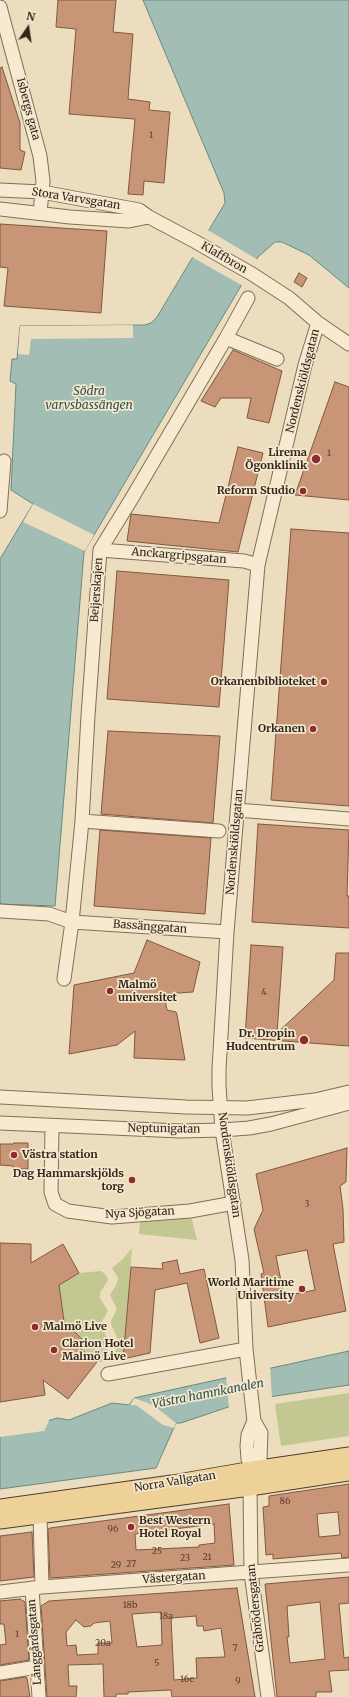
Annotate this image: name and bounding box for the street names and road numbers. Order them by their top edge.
street label: Isbergs gata [13,76,43,142]
street label: Stora Varvsgatan [31,185,121,213]
street label: Klaffbron [198,239,250,277]
street label: Nordenskiöldsgatan [284,328,322,434]
street label: Anckargripsgatan [131,545,227,567]
street label: Beijerskajen [88,557,106,623]
street label: Nordenskiöldsgatan [224,788,246,896]
street label: Bassänggatan [112,918,188,936]
street label: Nordenskiöldsgatan [215,1111,243,1219]
street label: Neptunigatan [127,1122,201,1136]
street label: Nya Sjögatan [105,1205,175,1221]
street label: Norra Vallgatan [133,1469,217,1495]
street label: Gråbrödersgatan [245,1563,267,1653]
street label: Västergatan [142,1569,206,1587]
street label: Långgårdsgatan [25,1599,45,1685]

